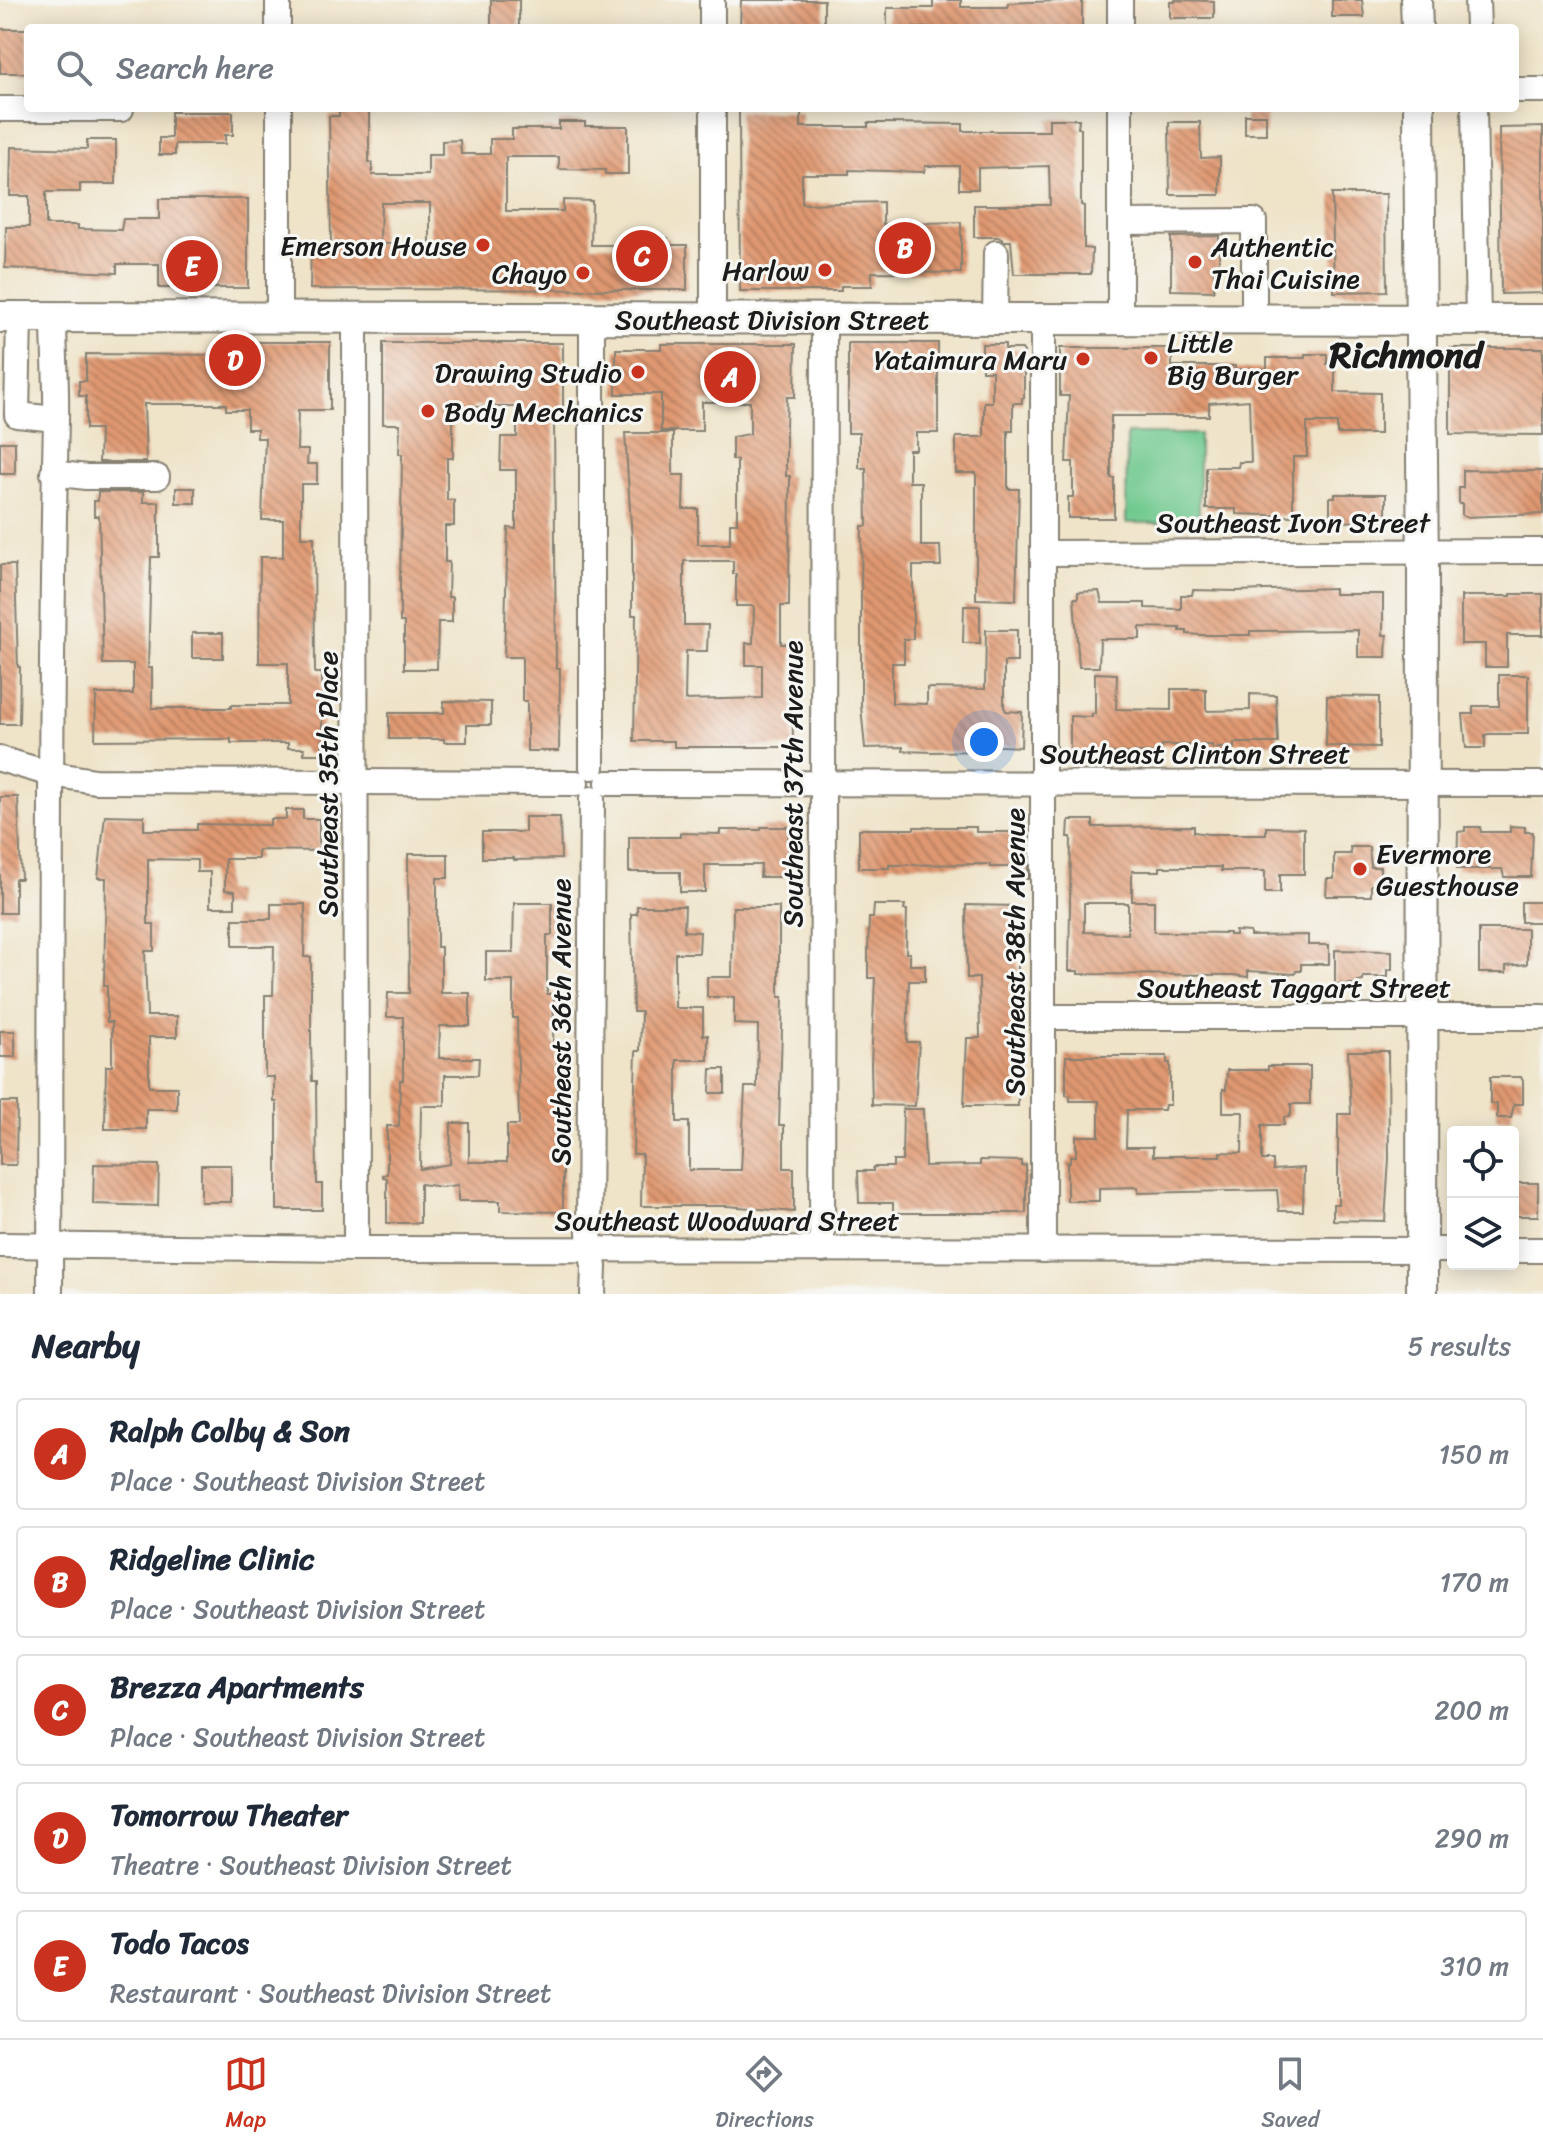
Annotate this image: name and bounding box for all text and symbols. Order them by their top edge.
search box [24,24,1519,112]
text: Search here [116,41,274,95]
icon: search [52,46,96,90]
pin: B [879,218,931,278]
place label: Emerson House [280,221,467,270]
place label: Authentic Thai Cuisine [1210,222,1360,303]
pin: C [616,226,668,286]
pin: E [166,236,218,296]
marker: Emerson House [474,236,492,254]
place label: Harlow [722,246,809,295]
place label: Chayo [492,249,567,298]
marker: Authentic Thai Cuisine [1186,253,1204,271]
marker: Harlow [816,261,834,279]
marker: Chayo [574,264,592,282]
street label: Southeast Division Street [615,295,929,344]
place label: Little Big Burger [1167,318,1299,399]
district label: Richmond [1329,323,1485,387]
pin: D [209,330,261,390]
place label: Yataimura Maru [874,335,1067,384]
pin: A [704,347,756,407]
place label: Drawing Studio [434,348,622,397]
marker: Little Big Burger [1142,349,1160,367]
marker: Yataimura Maru [1074,350,1092,368]
marker: Drawing Studio [629,363,647,381]
place label: Body Mechanics [444,387,643,436]
marker: Body Mechanics [419,402,437,420]
street label: Southeast Ivon Street [1156,498,1431,547]
street label: Southeast 37th Avenue [768,640,817,928]
street label: Southeast 35th Place [303,651,352,917]
your location [964,722,1004,762]
street label: Southeast Clinton Street [1040,729,1350,778]
street label: Southeast 38th Avenue [990,808,1039,1096]
place label: Evermore Guesthouse [1376,829,1519,910]
marker: Evermore Guesthouse [1351,860,1369,878]
street label: Southeast 36th Avenue [536,878,585,1166]
street label: Southeast Taggart Street [1137,963,1451,1012]
map controls [1447,1126,1519,1270]
button: locate [1447,1126,1519,1198]
street label: Southeast Woodward Street [555,1196,900,1245]
button: layers [1447,1198,1519,1270]
text: Nearby [32,1316,140,1376]
text: 5 results [1408,1323,1511,1369]
text: Ralph Colby & Son [110,1404,350,1458]
text: A [51,1431,69,1477]
text: 150 m [1439,1431,1509,1477]
text: Place · Southeast Division Street [110,1458,485,1504]
text: Ridgeline Clinic [110,1532,314,1586]
text: B [52,1559,68,1605]
text: 170 m [1440,1559,1509,1605]
text: Place · Southeast Division Street [110,1586,485,1632]
text: Brezza Apartments [110,1660,364,1714]
text: C [52,1687,68,1733]
text: 200 m [1434,1687,1509,1733]
text: Place · Southeast Division Street [110,1714,485,1760]
text: Tomorrow Theater [110,1788,347,1842]
text: D [52,1815,68,1861]
text: 290 m [1435,1815,1509,1861]
text: Theatre · Southeast Division Street [110,1842,512,1888]
text: Todo Tacos [110,1916,249,1970]
text: E [53,1943,67,1989]
text: 310 m [1440,1943,1509,1989]
text: Restaurant · Southeast Division Street [110,1970,551,2016]
tab: Map [224,2052,268,2139]
tab: Directions [715,2052,814,2139]
tab: Saved [1261,2052,1319,2139]

